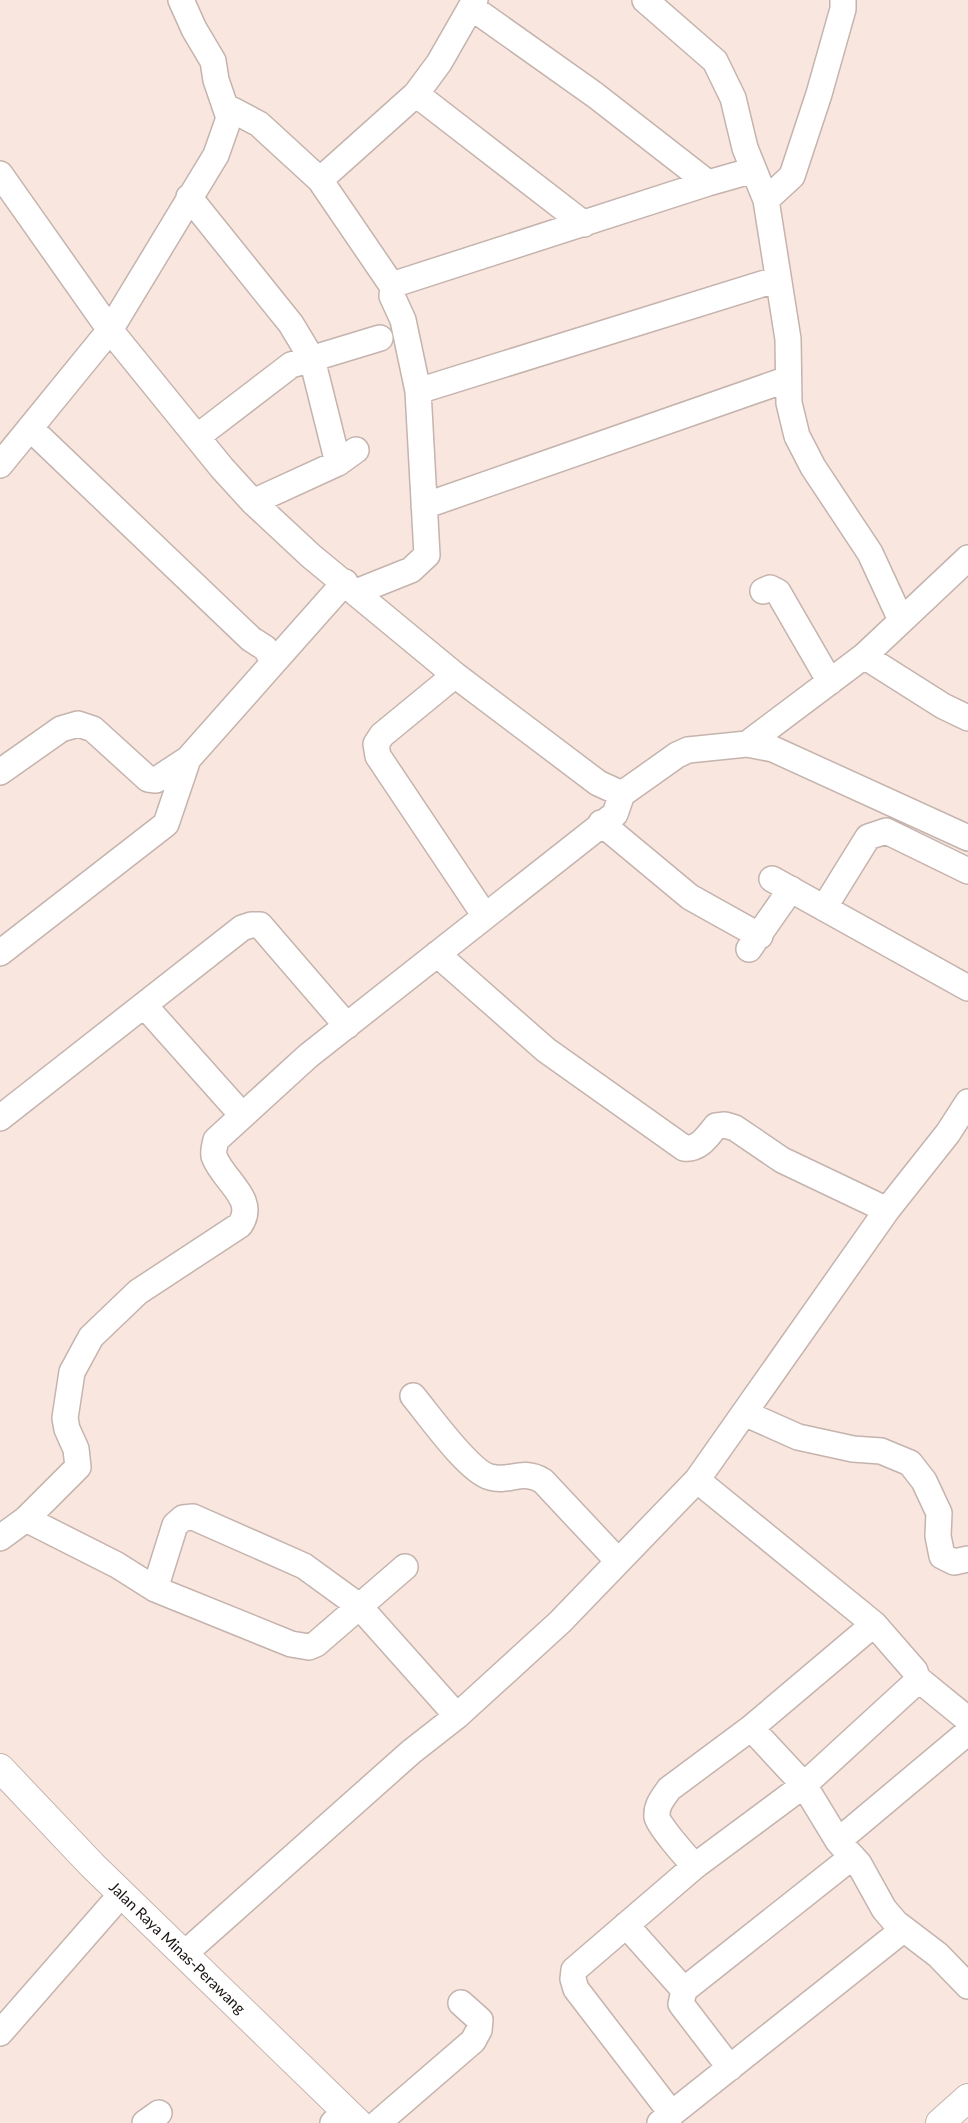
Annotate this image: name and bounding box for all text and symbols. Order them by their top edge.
street label: Jalan Raya Minas-Perawang [106,1878,250,2017]

